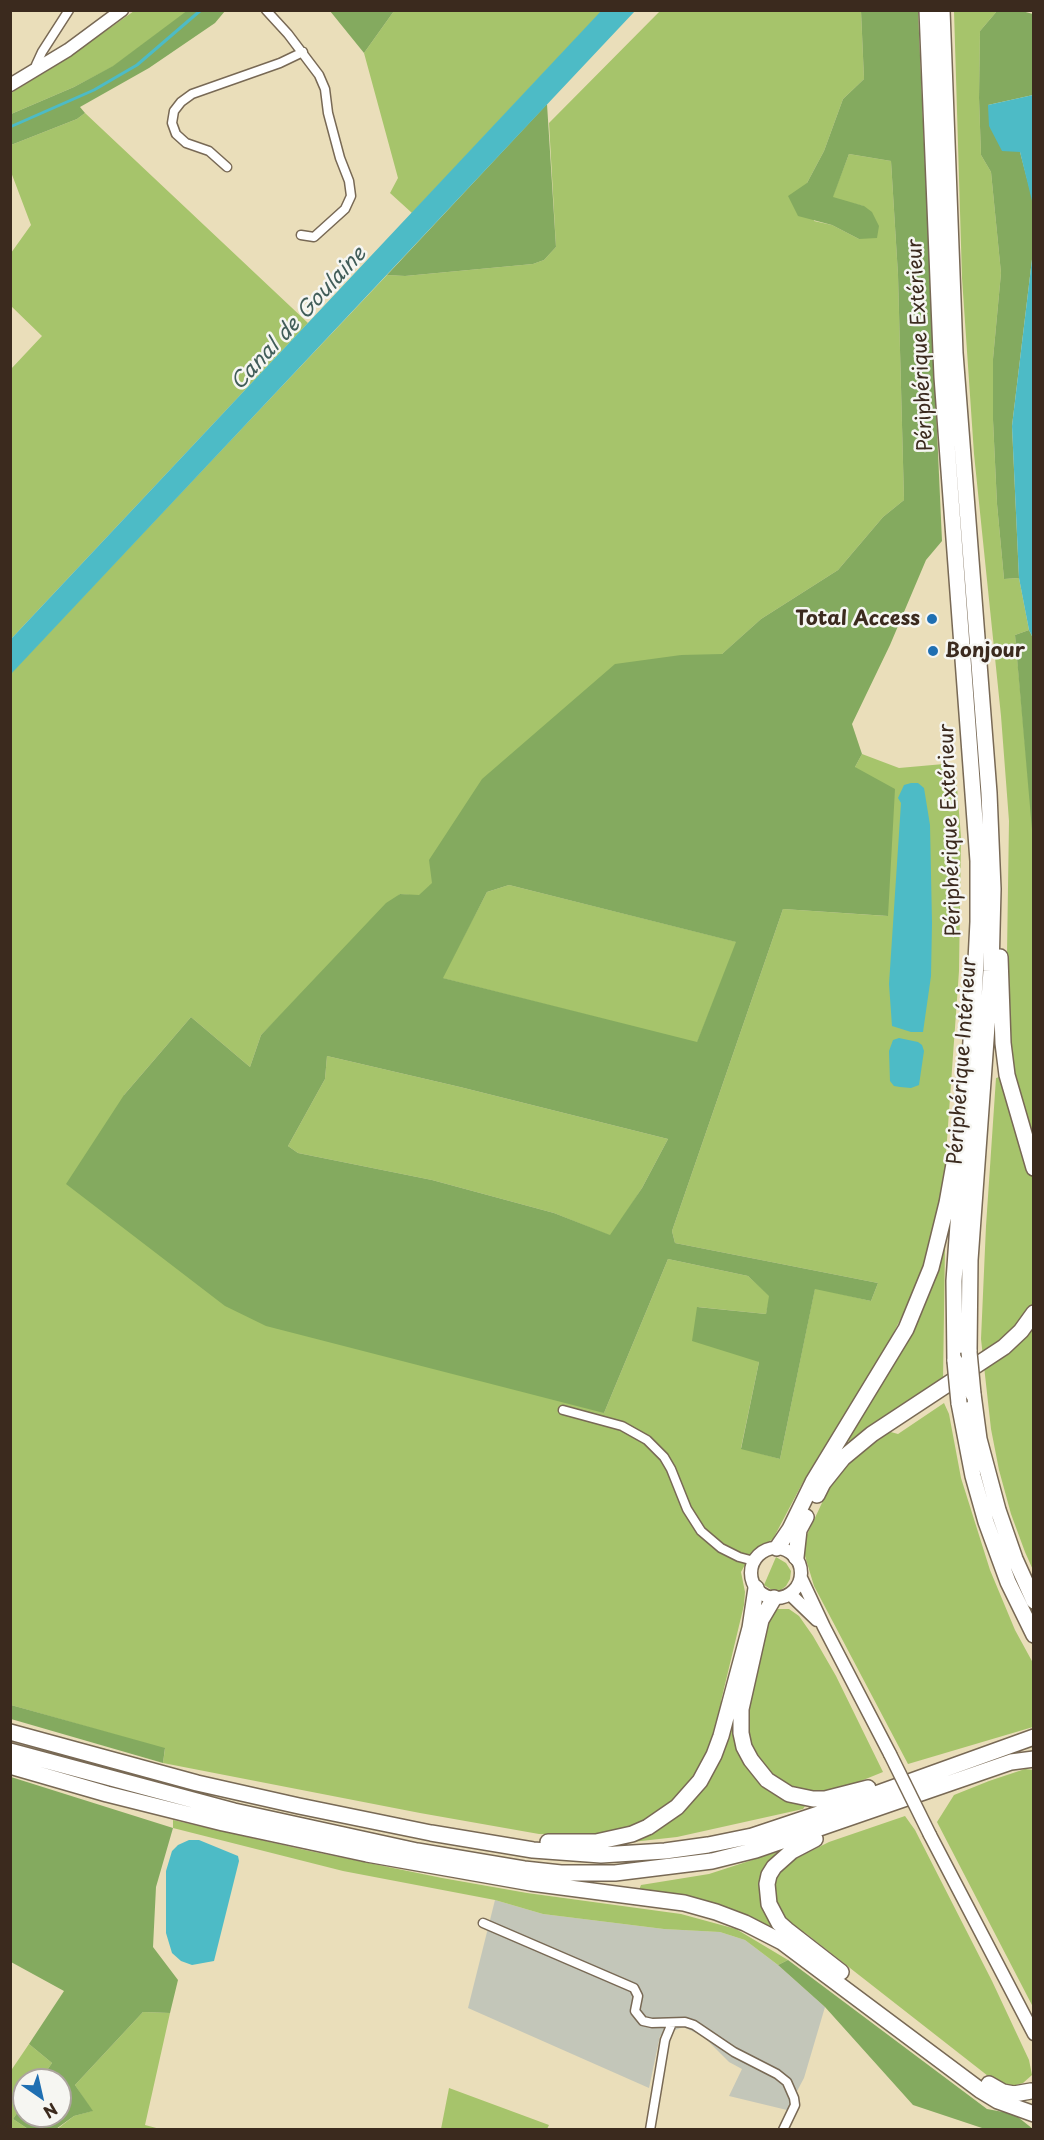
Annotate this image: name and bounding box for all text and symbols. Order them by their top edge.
street label: Périphérique Extérieur [903,238,939,452]
water label: Canal de Goulaine [226,242,372,396]
place label: Total Access [795,607,920,631]
marker: Total Access [925,612,939,626]
place label: Bonjour [945,639,1025,663]
marker: Bonjour [926,644,940,658]
street label: Périphérique Extérieur [935,723,967,937]
street label: Périphérique Intérieur [944,957,982,1165]
north arrow [12,2068,72,2128]
text: N [39,2098,63,2125]

